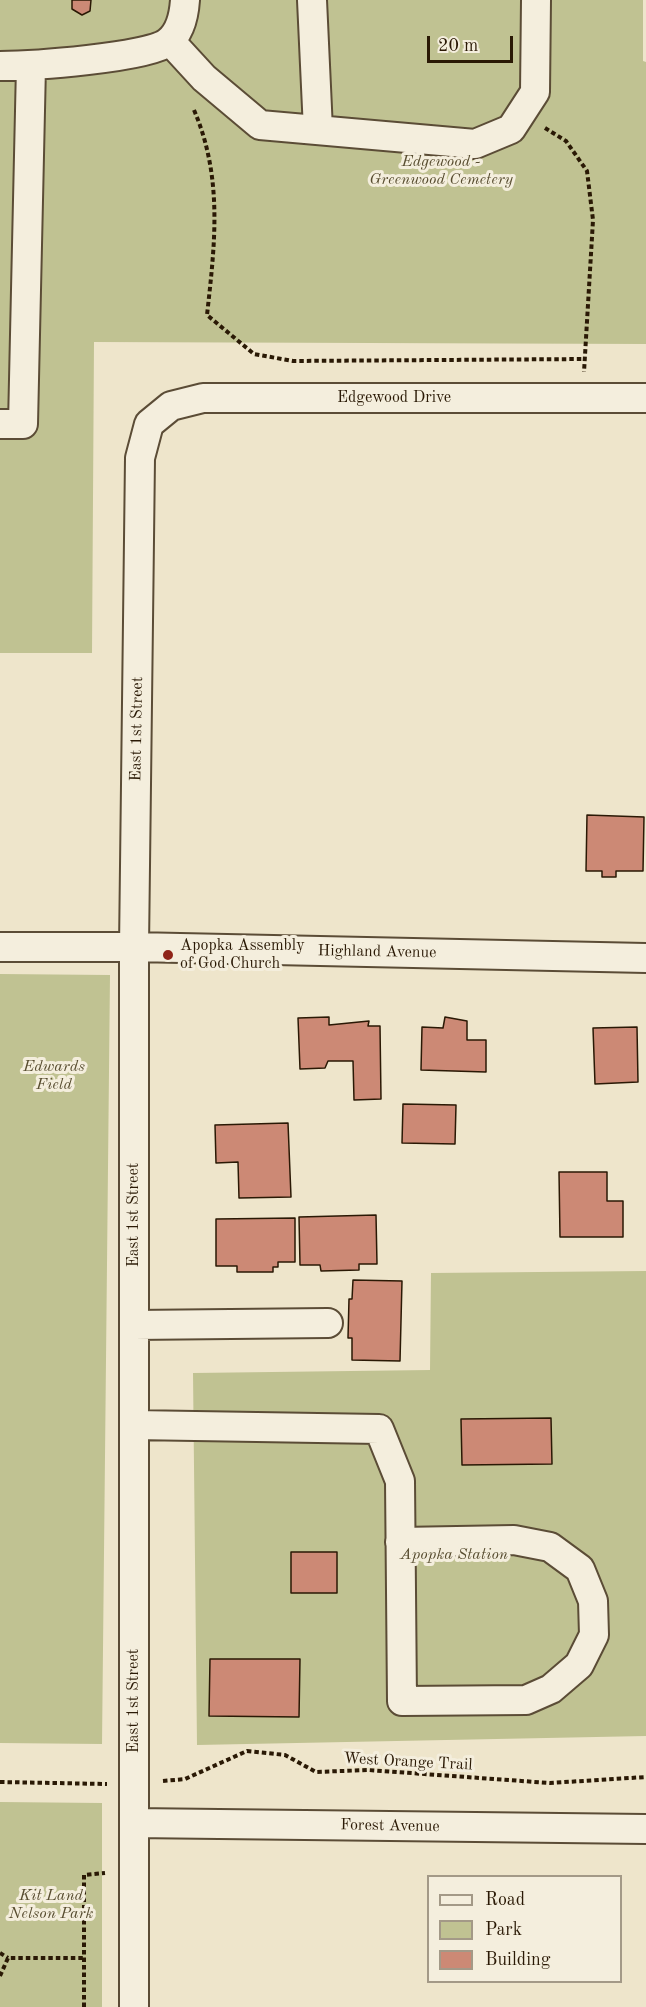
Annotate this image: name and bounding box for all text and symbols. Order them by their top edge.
scale bar [430,24,516,62]
text: 20 m [438,37,478,55]
park label: Edgewood - Greenwood Cemetery [369,152,513,190]
street label: Edgewood Drive [337,388,451,408]
street label: East 1st Street [126,677,148,781]
place label: Apopka Assembly of God Church [180,936,305,974]
street label: Highland Avenue [317,941,437,963]
marker: Apopka Assembly of God Church [161,948,175,962]
park label: Edwards Field [23,1057,85,1095]
street label: East 1st Street [124,1163,144,1267]
park label: Apopka Station [400,1545,508,1565]
street label: East 1st Street [124,1649,144,1753]
street label: West Orange Trail [343,1749,473,1775]
street label: Forest Avenue [340,1816,440,1836]
legend [427,1875,622,1983]
park label: Kit Land Nelson Park [9,1886,93,1924]
text: Road [485,1891,525,1909]
text: Park [485,1921,522,1939]
text: Building [485,1951,550,1969]

